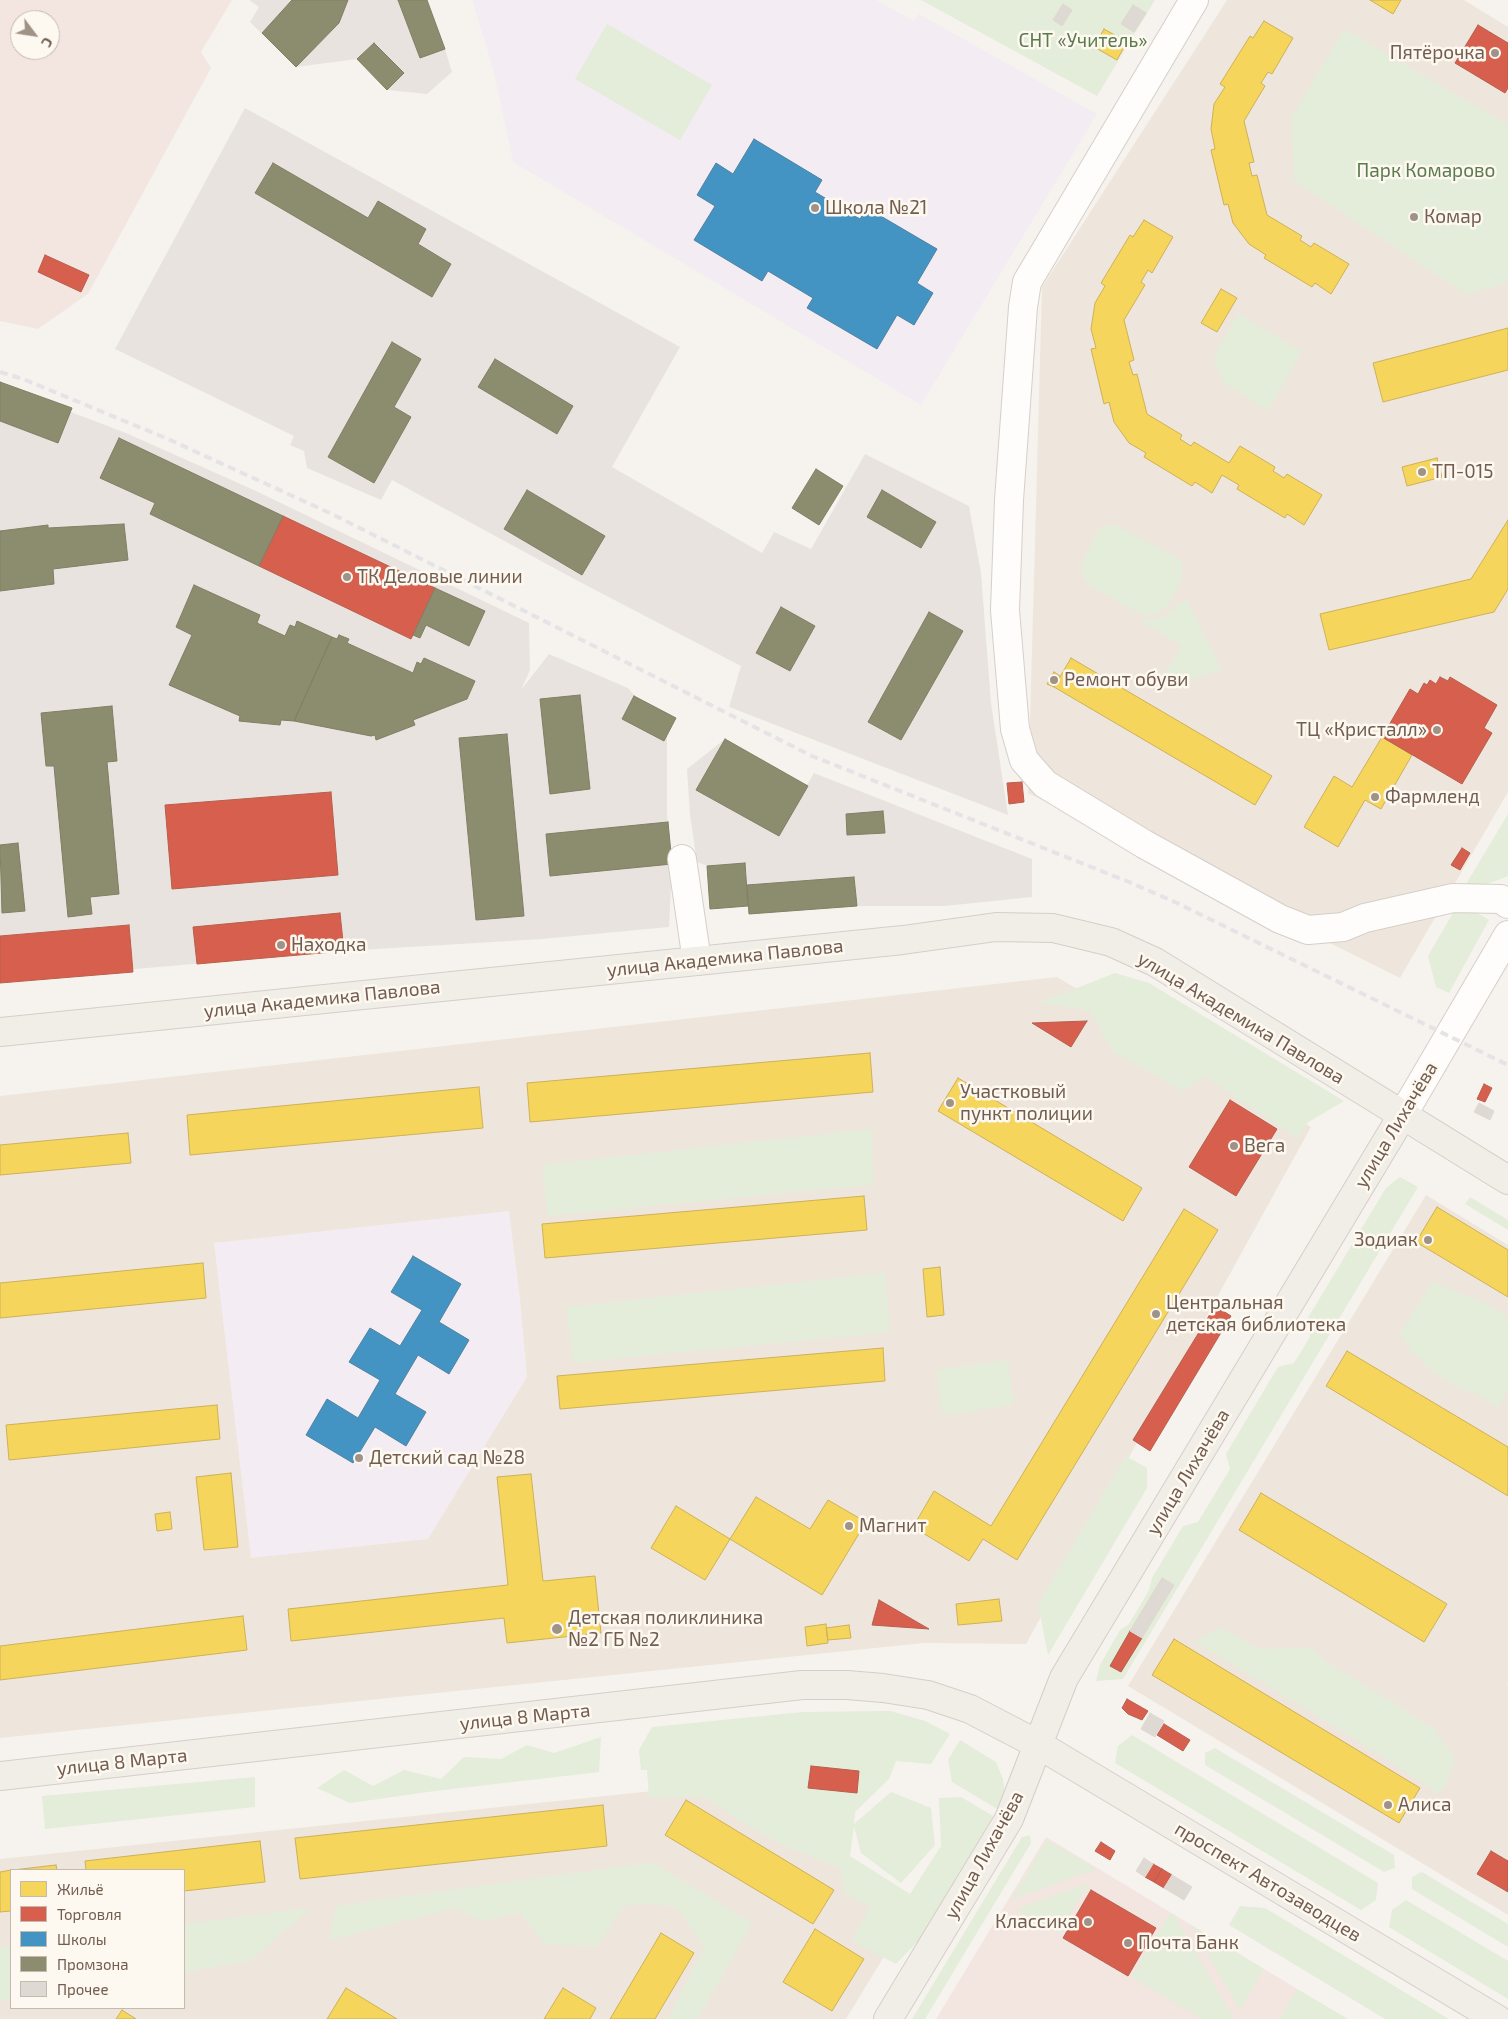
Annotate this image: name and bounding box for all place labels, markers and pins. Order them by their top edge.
place label: Пятёрочка [1390,42,1485,64]
marker: Пятёрочка [1489,47,1501,59]
place label: Школа №21 [825,197,927,219]
marker: Школа №21 [809,202,821,214]
place label: Комар [1424,206,1482,228]
marker: Комар [1408,211,1420,223]
place label: ТП-015 [1432,461,1493,483]
marker: ТП-015 [1416,466,1428,478]
place label: ТК Деловые линии [357,566,523,588]
marker: ТК Деловые линии [341,571,353,583]
place label: Ремонт обуви [1064,669,1188,691]
marker: Ремонт обуви [1048,674,1060,686]
place label: ТЦ «Кристалл» [1296,719,1427,741]
marker: ТЦ «Кристалл» [1431,724,1443,736]
place label: Фармленд [1385,786,1480,808]
marker: Фармленд [1369,791,1381,803]
place label: Находка [291,934,366,956]
marker: Находка [275,939,287,951]
place label: Участковый пункт полиции [960,1081,1093,1125]
marker: Участковый пункт полиции [944,1097,956,1109]
place label: Вега [1244,1135,1285,1157]
marker: Вега [1228,1140,1240,1152]
place label: Зодиак [1354,1229,1418,1251]
marker: Зодиак [1422,1234,1434,1246]
place label: Центральная детская библиотека [1166,1292,1346,1336]
marker: Центральная детская библиотека [1150,1308,1162,1320]
place label: Детский сад №28 [369,1447,525,1469]
marker: Детский сад №28 [353,1452,365,1464]
place label: Магнит [859,1515,926,1537]
marker: Магнит [843,1520,855,1532]
place label: Детская поликлиника №2 ГБ №2 [568,1607,763,1651]
marker: Детская поликлиника №2 ГБ №2 [550,1622,564,1636]
place label: Алиса [1398,1794,1451,1816]
marker: Алиса [1382,1799,1394,1811]
place label: Классика [995,1911,1078,1933]
marker: Классика [1082,1916,1094,1928]
place label: Почта Банк [1138,1932,1239,1954]
marker: Почта Банк [1122,1937,1134,1949]

